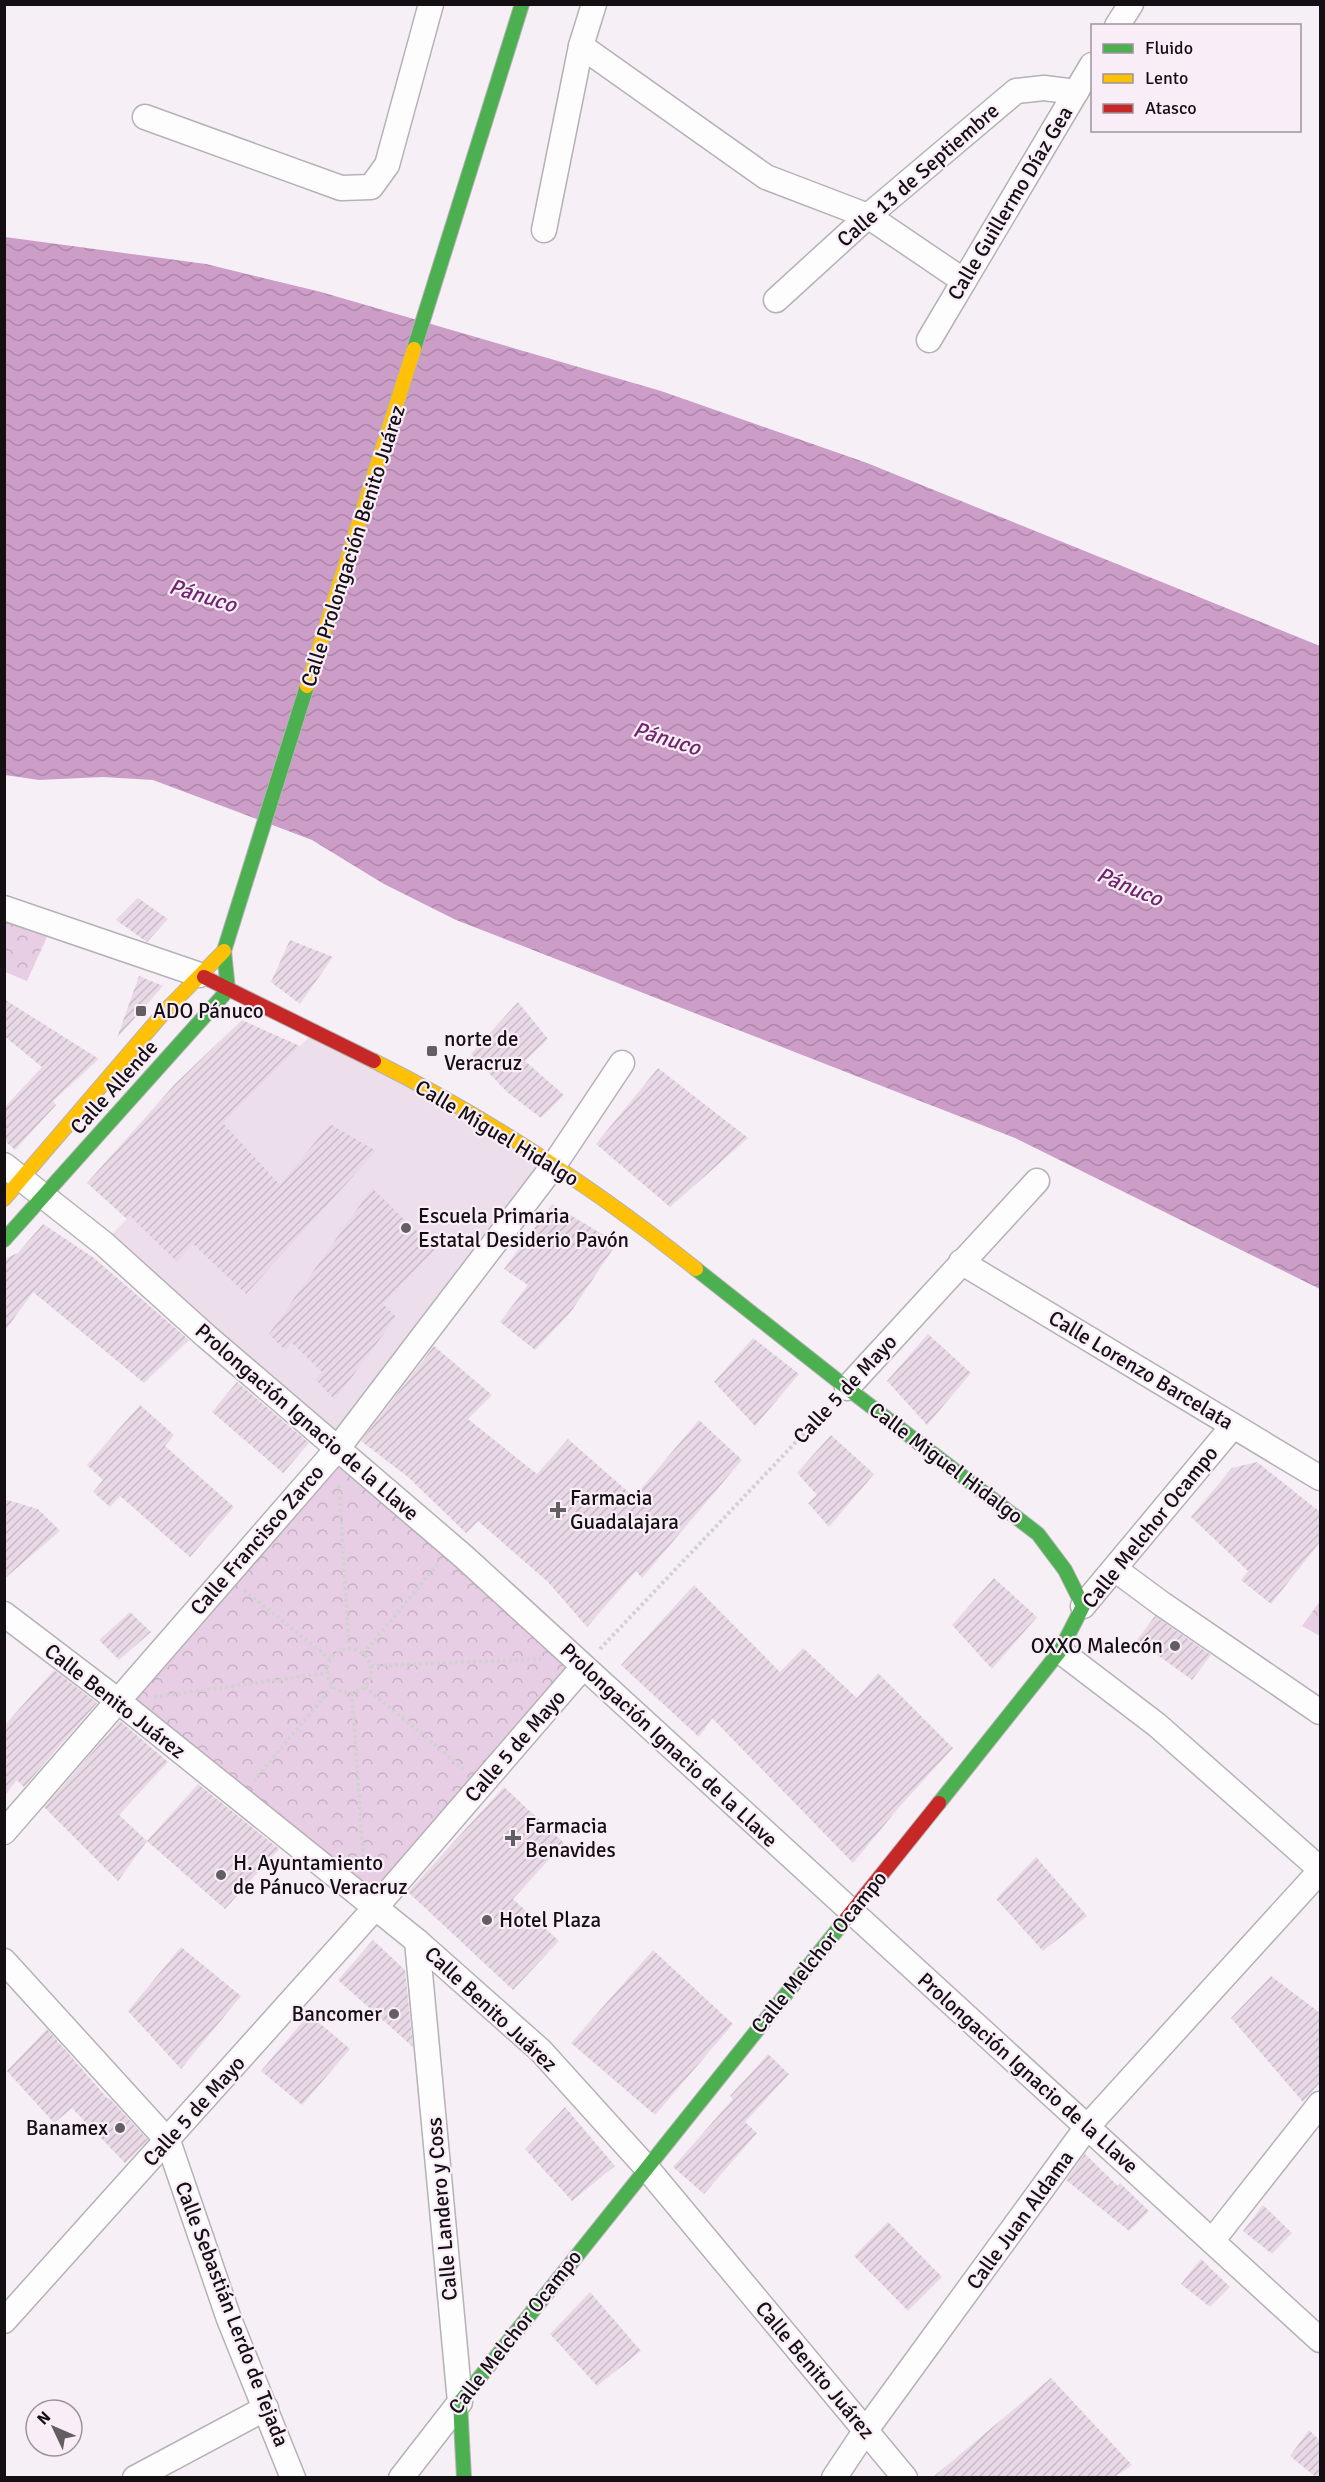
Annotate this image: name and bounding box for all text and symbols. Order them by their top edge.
legend [1091,24,1301,132]
text: Fluido [1145,37,1193,59]
text: Lento [1145,67,1188,89]
street label: Calle 13 de Septiembre [832,97,1004,253]
text: Atasco [1145,97,1197,119]
street label: Calle Guillermo Díaz Gea [942,101,1078,305]
street label: Calle Prolongación Benito Juárez [295,402,411,690]
water label: Pánuco [166,573,241,619]
water label: Pánuco [630,716,705,762]
water label: Pánuco [1093,861,1168,913]
place label: ADO Pánuco [153,998,264,1024]
marker: ADO Pánuco [134,1004,148,1018]
place label: norte de Veracruz [444,1026,522,1076]
street label: Calle Allende [65,1034,163,1140]
marker: norte de Veracruz [425,1044,439,1058]
street label: Calle Miguel Hidalgo [410,1074,584,1192]
place label: Escuela Primaria Estatal Desiderio Pavón [418,1203,629,1253]
marker: Escuela Primaria Estatal Desiderio Pavón [399,1221,413,1235]
street label: Calle Lorenzo Barcelata [1044,1305,1238,1435]
street label: Prolongación Ignacio de la Llave [190,1318,424,1526]
street label: Calle 5 de Mayo [788,1329,902,1449]
street label: Calle Miguel Hidalgo [864,1397,1028,1529]
street label: Calle Melchor Ocampo [1077,1441,1223,1613]
street label: Calle Francisco Zarco [185,1459,329,1621]
place label: Farmacia Guadalajara [570,1485,679,1535]
marker: Farmacia Guadalajara [551,1503,565,1517]
place label: OXXO Malecón [1031,1633,1163,1659]
street label: Prolongación Ignacio de la Llave [555,1637,783,1853]
street label: Calle Benito Juárez [39,1638,191,1764]
marker: OXXO Malecón [1168,1639,1182,1653]
street label: Calle 5 de Mayo [459,1685,571,1807]
place label: Farmacia Benavides [525,1813,616,1863]
marker: Farmacia Benavides [506,1831,520,1845]
place label: H. Ayuntamiento de Pánuco Veracruz [233,1850,408,1900]
street label: Calle Melchor Ocampo [746,1866,892,2038]
marker: H. Ayuntamiento de Pánuco Veracruz [214,1868,228,1882]
place label: Hotel Plaza [499,1907,601,1933]
marker: Hotel Plaza [480,1913,494,1927]
street label: Calle Benito Juárez [419,1941,563,2077]
street label: Prolongación Ignacio de la Llave [912,1967,1144,2179]
place label: Bancomer [292,2001,382,2027]
marker: Bancomer [387,2007,401,2021]
street label: Calle 5 de Mayo [137,2050,251,2172]
place label: Banamex [26,2115,108,2141]
street label: Calle Landero y Coss [421,2116,463,2302]
marker: Banamex [113,2121,127,2135]
street label: Calle Juan Aldama [961,2145,1079,2295]
street label: Calle Sebastián Lerdo de Tejada [169,2178,295,2450]
street label: Calle Melchor Ocampo [443,2245,587,2419]
street label: Calle Benito Juárez [750,2296,880,2444]
north arrow [24,2398,84,2458]
text: N [33,2407,55,2429]

